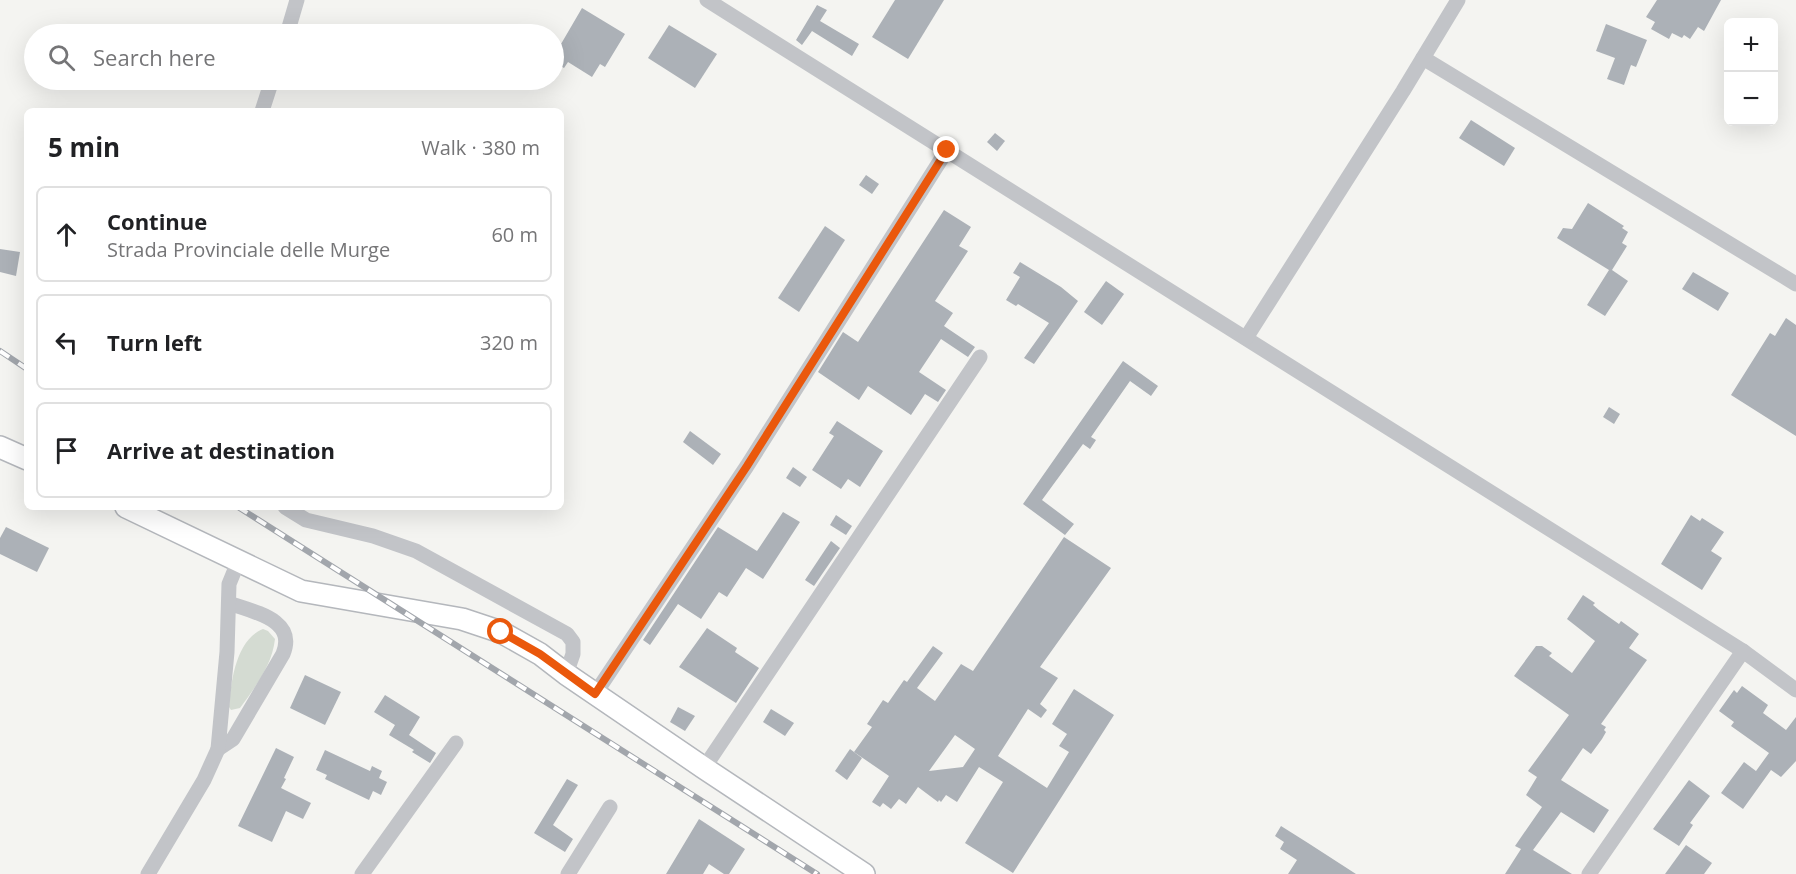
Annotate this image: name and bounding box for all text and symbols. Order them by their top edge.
map controls [1724,18,1778,126]
button: + [1724,18,1778,72]
search box [24,24,564,90]
icon: search [45,41,78,74]
text: Search here [93,42,216,72]
button: − [1724,72,1778,126]
text: 5 min [48,129,120,165]
text: Walk · 380 m [421,134,540,161]
route end [933,136,959,162]
text: Continue [107,206,207,236]
icon: ahead [50,218,83,251]
text: 60 m [491,221,538,248]
text: Strada Provinciale delle Murge [107,236,390,263]
icon: left [50,326,83,359]
text: Turn left [107,327,202,357]
text: 320 m [480,329,538,356]
icon: arrive [50,434,83,467]
text: Arrive at destination [107,435,335,465]
route start [487,618,513,644]

